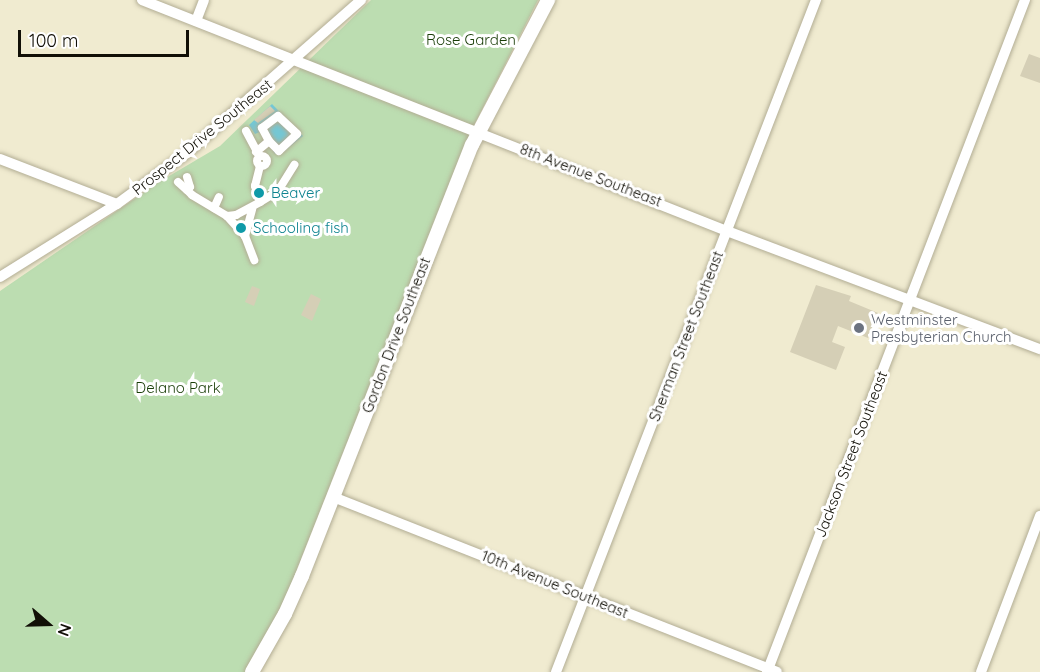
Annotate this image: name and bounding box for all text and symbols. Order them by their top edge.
scale bar [21,18,192,56]
text: 100 m [29,29,78,52]
park label: Rose Garden [426,31,516,49]
street label: Prospect Drive Southeast [129,75,275,199]
street label: 8th Avenue Southeast [517,140,665,210]
place label: Beaver [271,184,320,202]
marker: Beaver [252,186,266,200]
place label: Schooling fish [253,219,349,237]
marker: Schooling fish [234,221,248,235]
street label: Sherman Street Southeast [645,248,727,424]
street label: Gordon Drive Southeast [358,255,434,415]
place label: Westminster Presbyterian Church [871,310,1011,345]
marker: Westminster Presbyterian Church [852,321,866,335]
street label: Jackson Street Southeast [811,368,891,540]
park label: Delano Park [135,379,221,397]
street label: 10th Avenue Southeast [479,546,631,622]
north arrow [18,594,78,654]
text: N [54,621,76,639]

